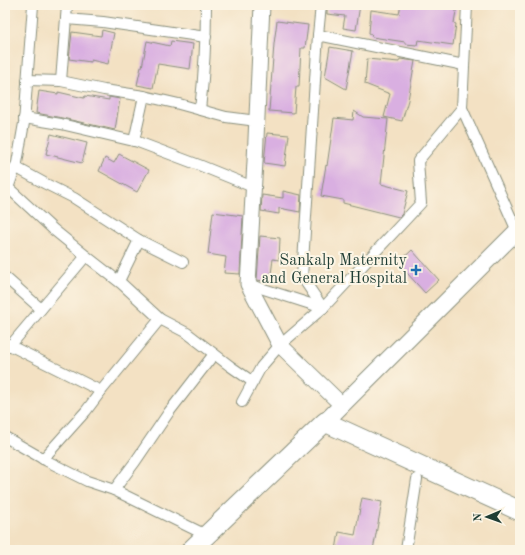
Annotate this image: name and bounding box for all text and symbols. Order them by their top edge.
place label: Sankalp Maternity and General Hospital [262,253,408,287]
marker: Sankalp Maternity and General Hospital [410,264,422,276]
north arrow [467,497,507,537]
text: N [473,512,484,522]

